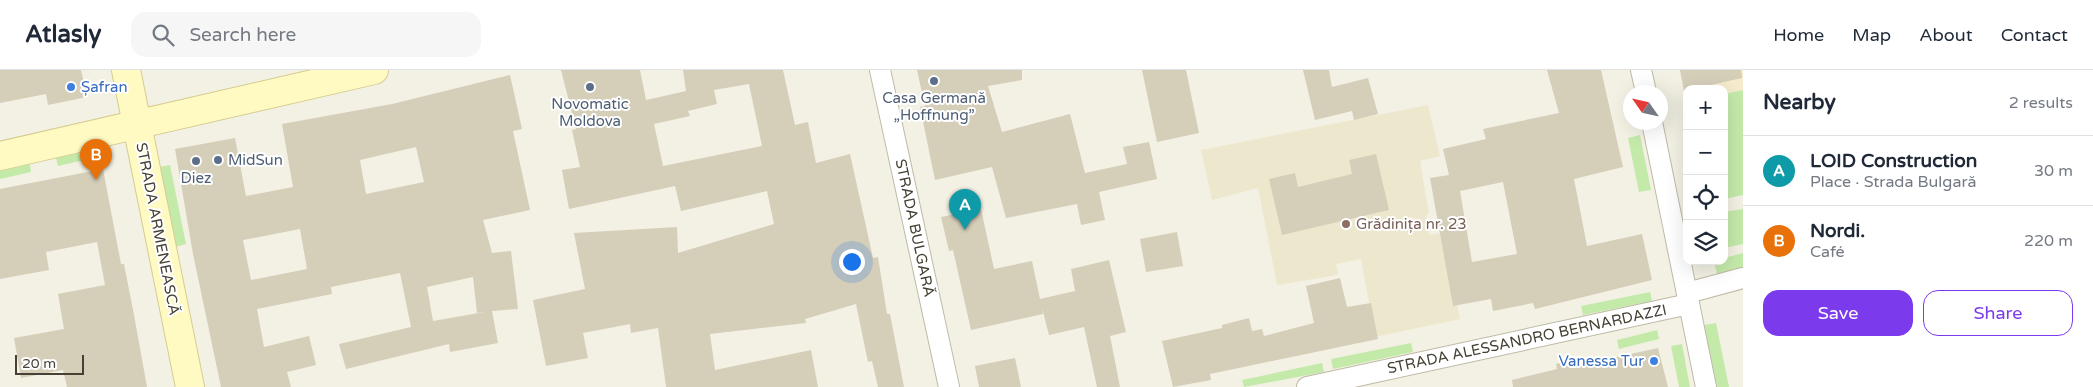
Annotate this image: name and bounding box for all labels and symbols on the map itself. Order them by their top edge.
marker: Casa Germană „Hoffnung” [928,75,940,87]
place label: Șafran [81,78,128,96]
marker: Șafran [65,81,77,93]
marker: Novomatic Moldova [584,81,596,93]
north arrow [1623,85,1668,130]
place label: Casa Germană „Hoffnung” [882,89,986,124]
place label: Novomatic Moldova [551,95,629,130]
pin: B [80,139,112,180]
street label: STRADA ARMENEASCĂ [132,141,184,317]
place label: MidSun [228,151,283,169]
marker: MidSun [212,154,224,166]
marker: Diez [190,155,202,167]
street label: STRADA BULGARĂ [892,157,938,299]
place label: Diez [181,169,211,187]
pin: A [949,189,981,230]
place label: Grădinița nr. 23 [1356,215,1467,233]
marker: Grădinița nr. 23 [1340,218,1352,230]
your location [839,249,865,275]
street label: STRADA ALESSANDRO BERNARDAZZI [1386,301,1668,377]
scale bar [15,352,84,375]
place label: Vanessa Tur [1559,352,1644,370]
marker: Vanessa Tur [1648,355,1660,367]

